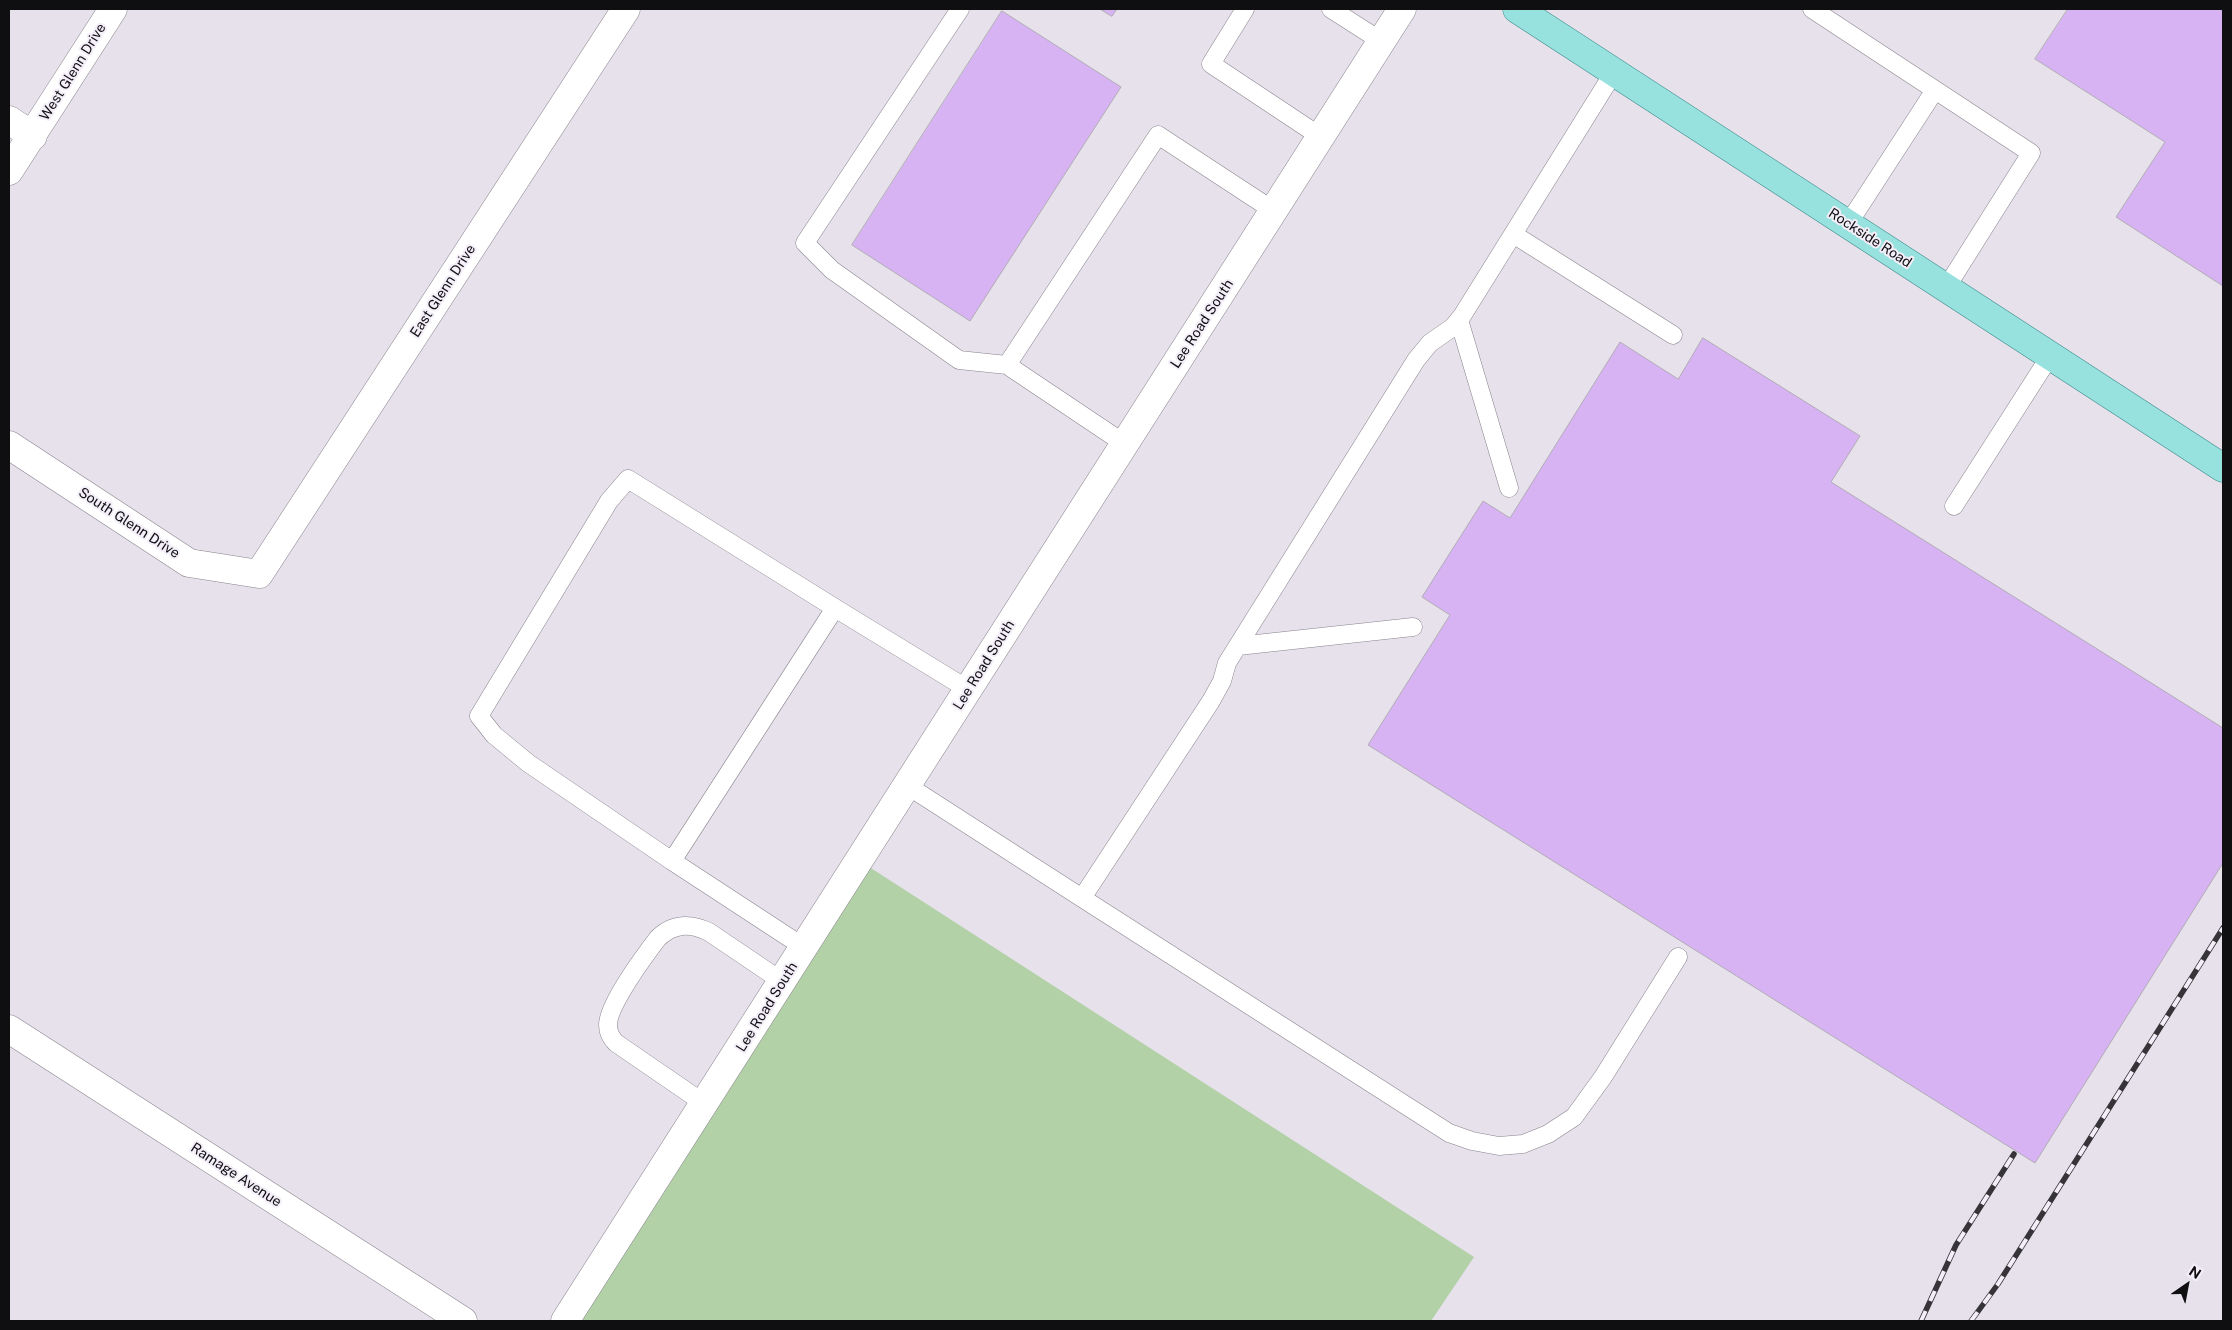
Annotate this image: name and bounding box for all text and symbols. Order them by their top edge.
street label: West Glenn Drive [36,20,110,124]
street label: Rockside Road [1825,205,1915,271]
street label: East Glenn Drive [407,241,479,341]
street label: Lee Road South [1167,276,1237,372]
street label: South Glenn Drive [75,484,183,562]
street label: Lee Road South [950,617,1018,713]
street label: Lee Road South [733,959,801,1055]
street label: Ramage Avenue [187,1139,285,1211]
north arrow [2162,1260,2212,1310]
text: N [2186,1263,2204,1282]

